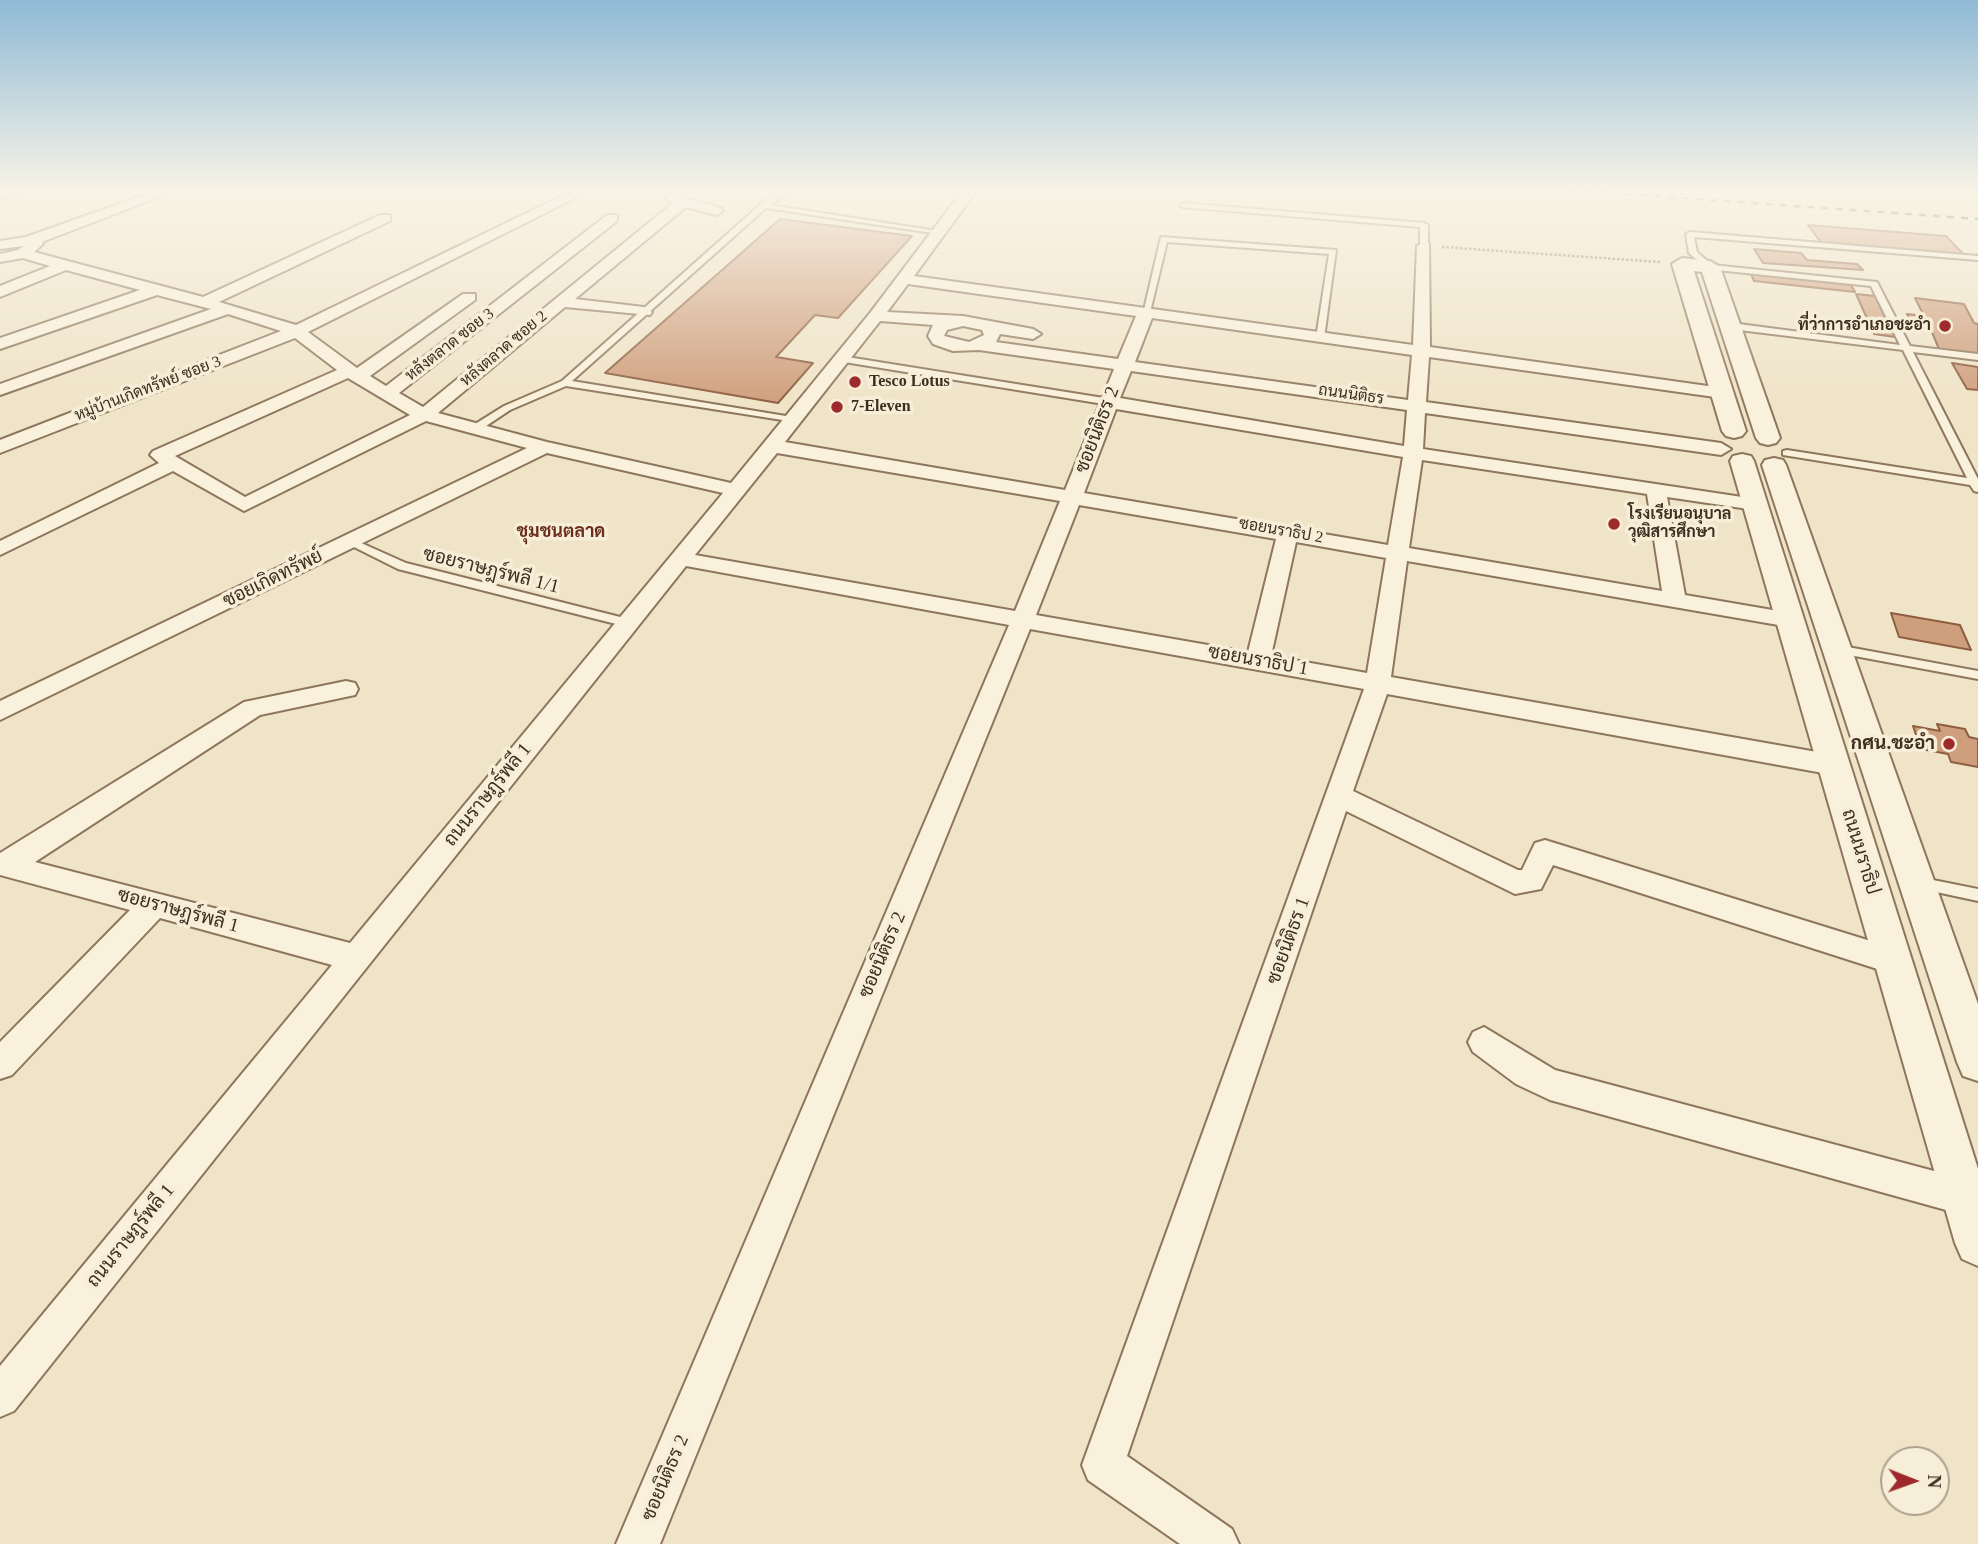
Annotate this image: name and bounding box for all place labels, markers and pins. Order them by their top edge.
place label: ที่ว่าการอำเภอชะอำ [1798,316,1931,336]
marker: ที่ว่าการอำเภอชะอำ [1937,318,1953,334]
place label: Tesco Lotus [869,372,950,392]
marker: Tesco Lotus [847,374,863,390]
place label: 7-Eleven [851,397,911,417]
marker: 7-Eleven [829,399,845,415]
place label: โรงเรียนอนุบาล วุฒิสารศึกษา [1628,505,1731,543]
marker: โรงเรียนอนุบาล วุฒิสารศึกษา [1606,516,1622,532]
place label: กศน.ชะอำ [1851,733,1935,755]
marker: กศน.ชะอำ [1941,736,1957,752]

